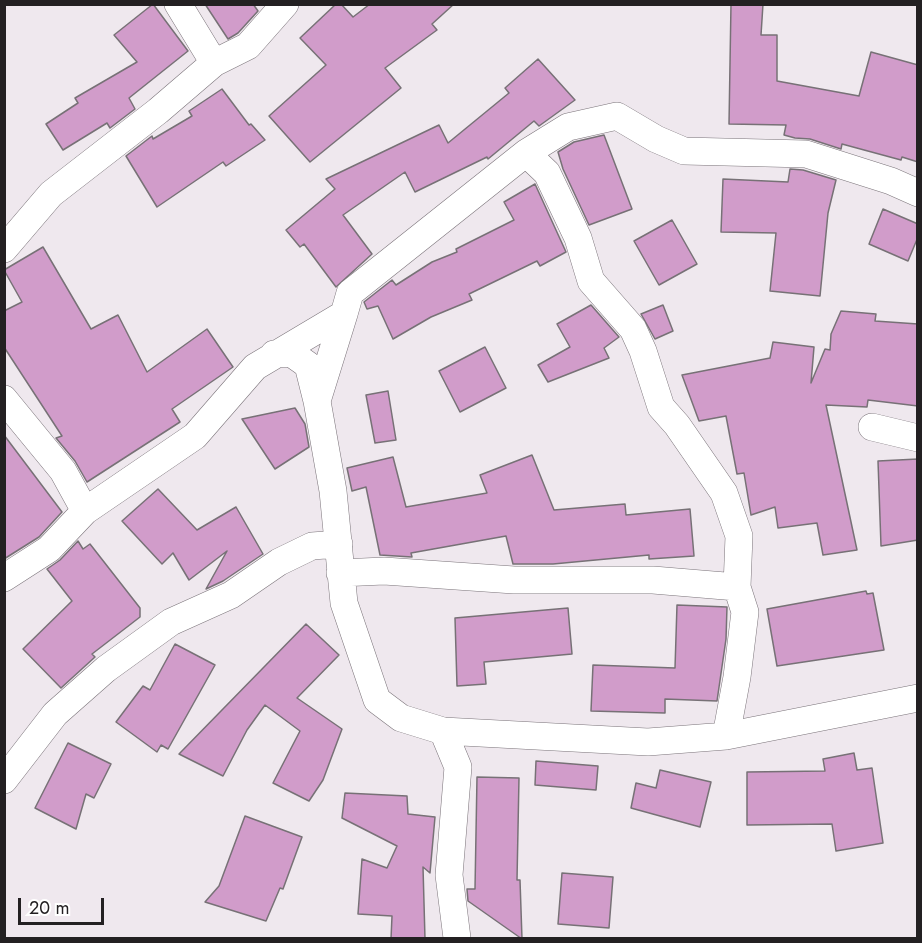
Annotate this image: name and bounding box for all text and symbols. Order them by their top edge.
scale bar [21,886,106,924]
text: 20 m [29,895,69,921]

